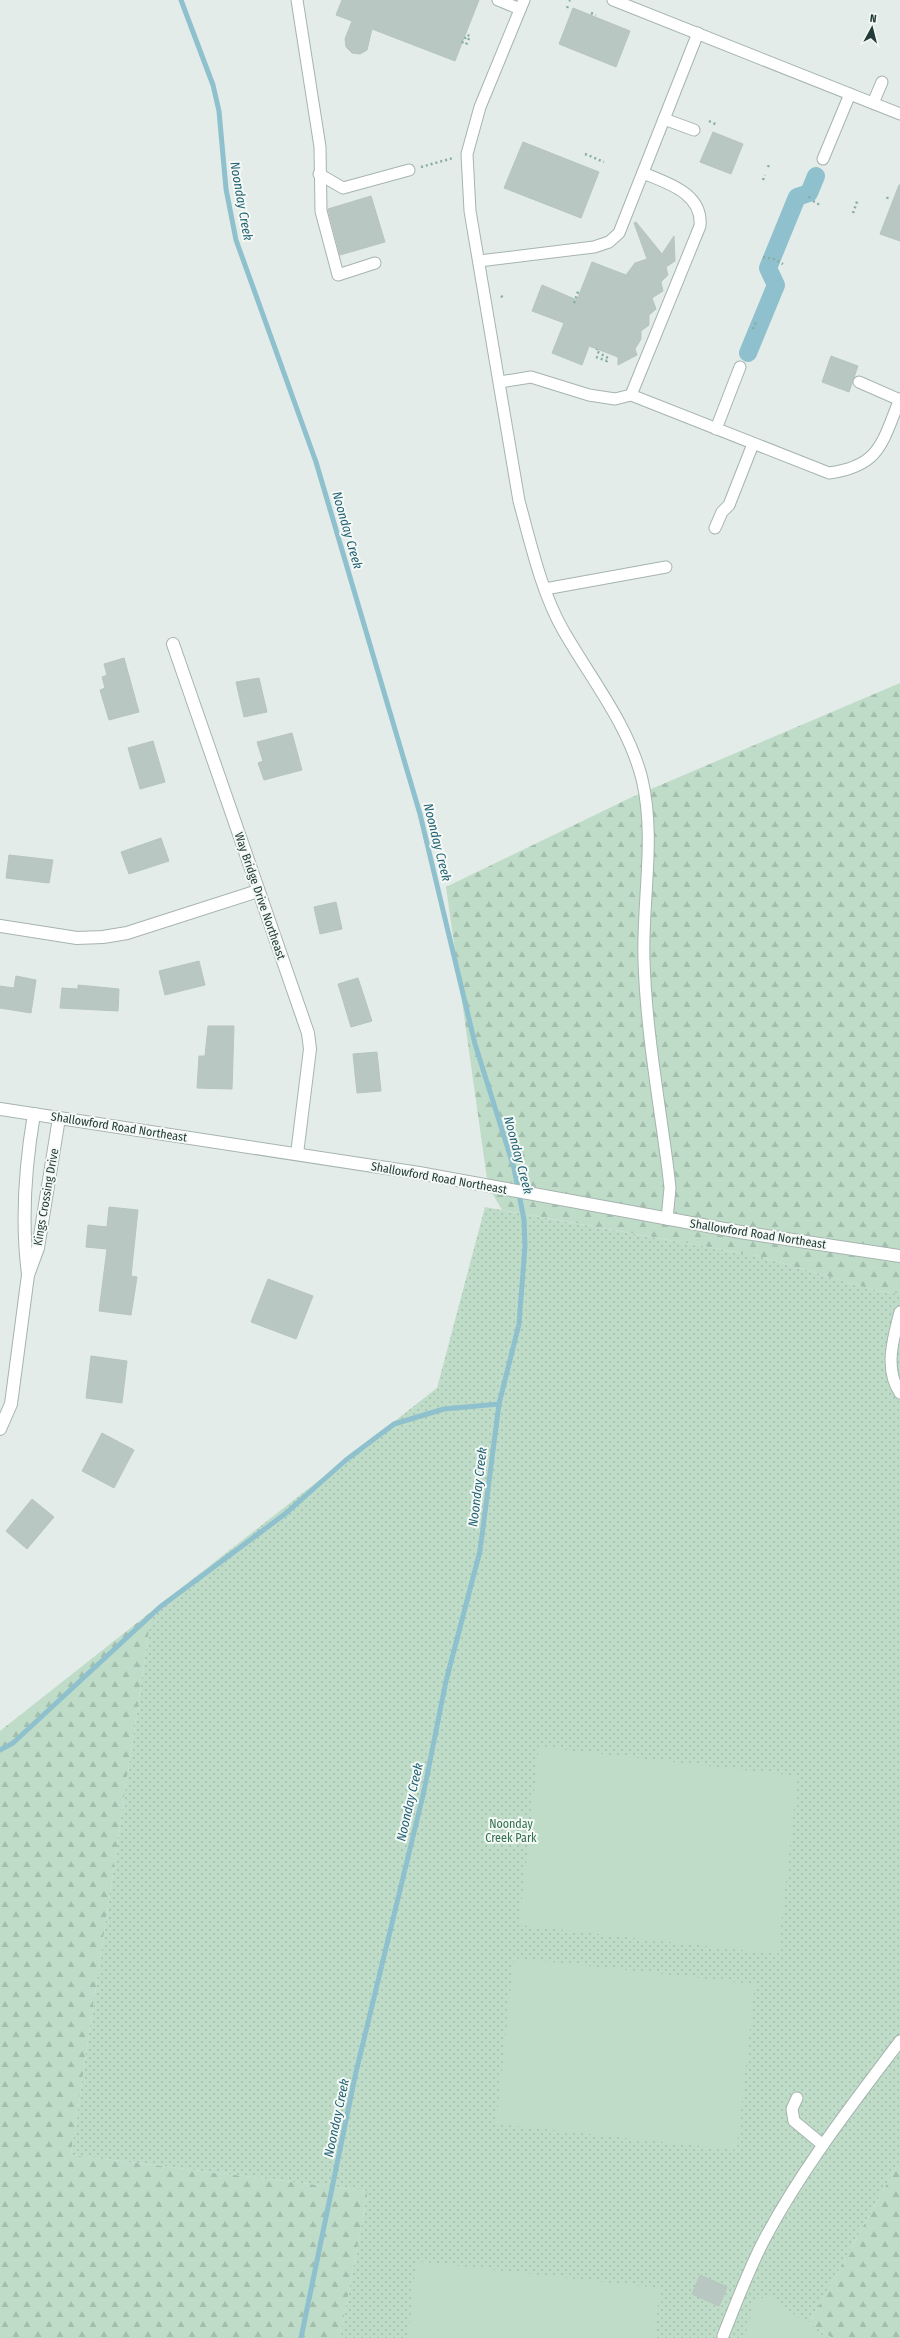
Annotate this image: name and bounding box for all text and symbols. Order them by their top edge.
north arrow [852,8,892,48]
text: N [869,12,877,25]
water label: Noonday Creek [227,160,256,242]
water label: Noonday Creek [329,490,366,571]
water label: Noonday Creek [421,802,455,883]
street label: Way Bridge Drive Northeast [232,830,288,962]
street label: Shallowford Road Northeast [50,1109,188,1145]
water label: Noonday Creek [501,1115,536,1196]
street label: Kings Crossing Drive [31,1147,61,1247]
street label: Shallowford Road Northeast [370,1159,508,1197]
street label: Shallowford Road Northeast [689,1216,827,1252]
water label: Noonday Creek [465,1446,490,1528]
water label: Noonday Creek [393,1761,426,1843]
park label: Noonday Creek Park [485,1817,537,1845]
water label: Noonday Creek [321,2077,352,2159]

